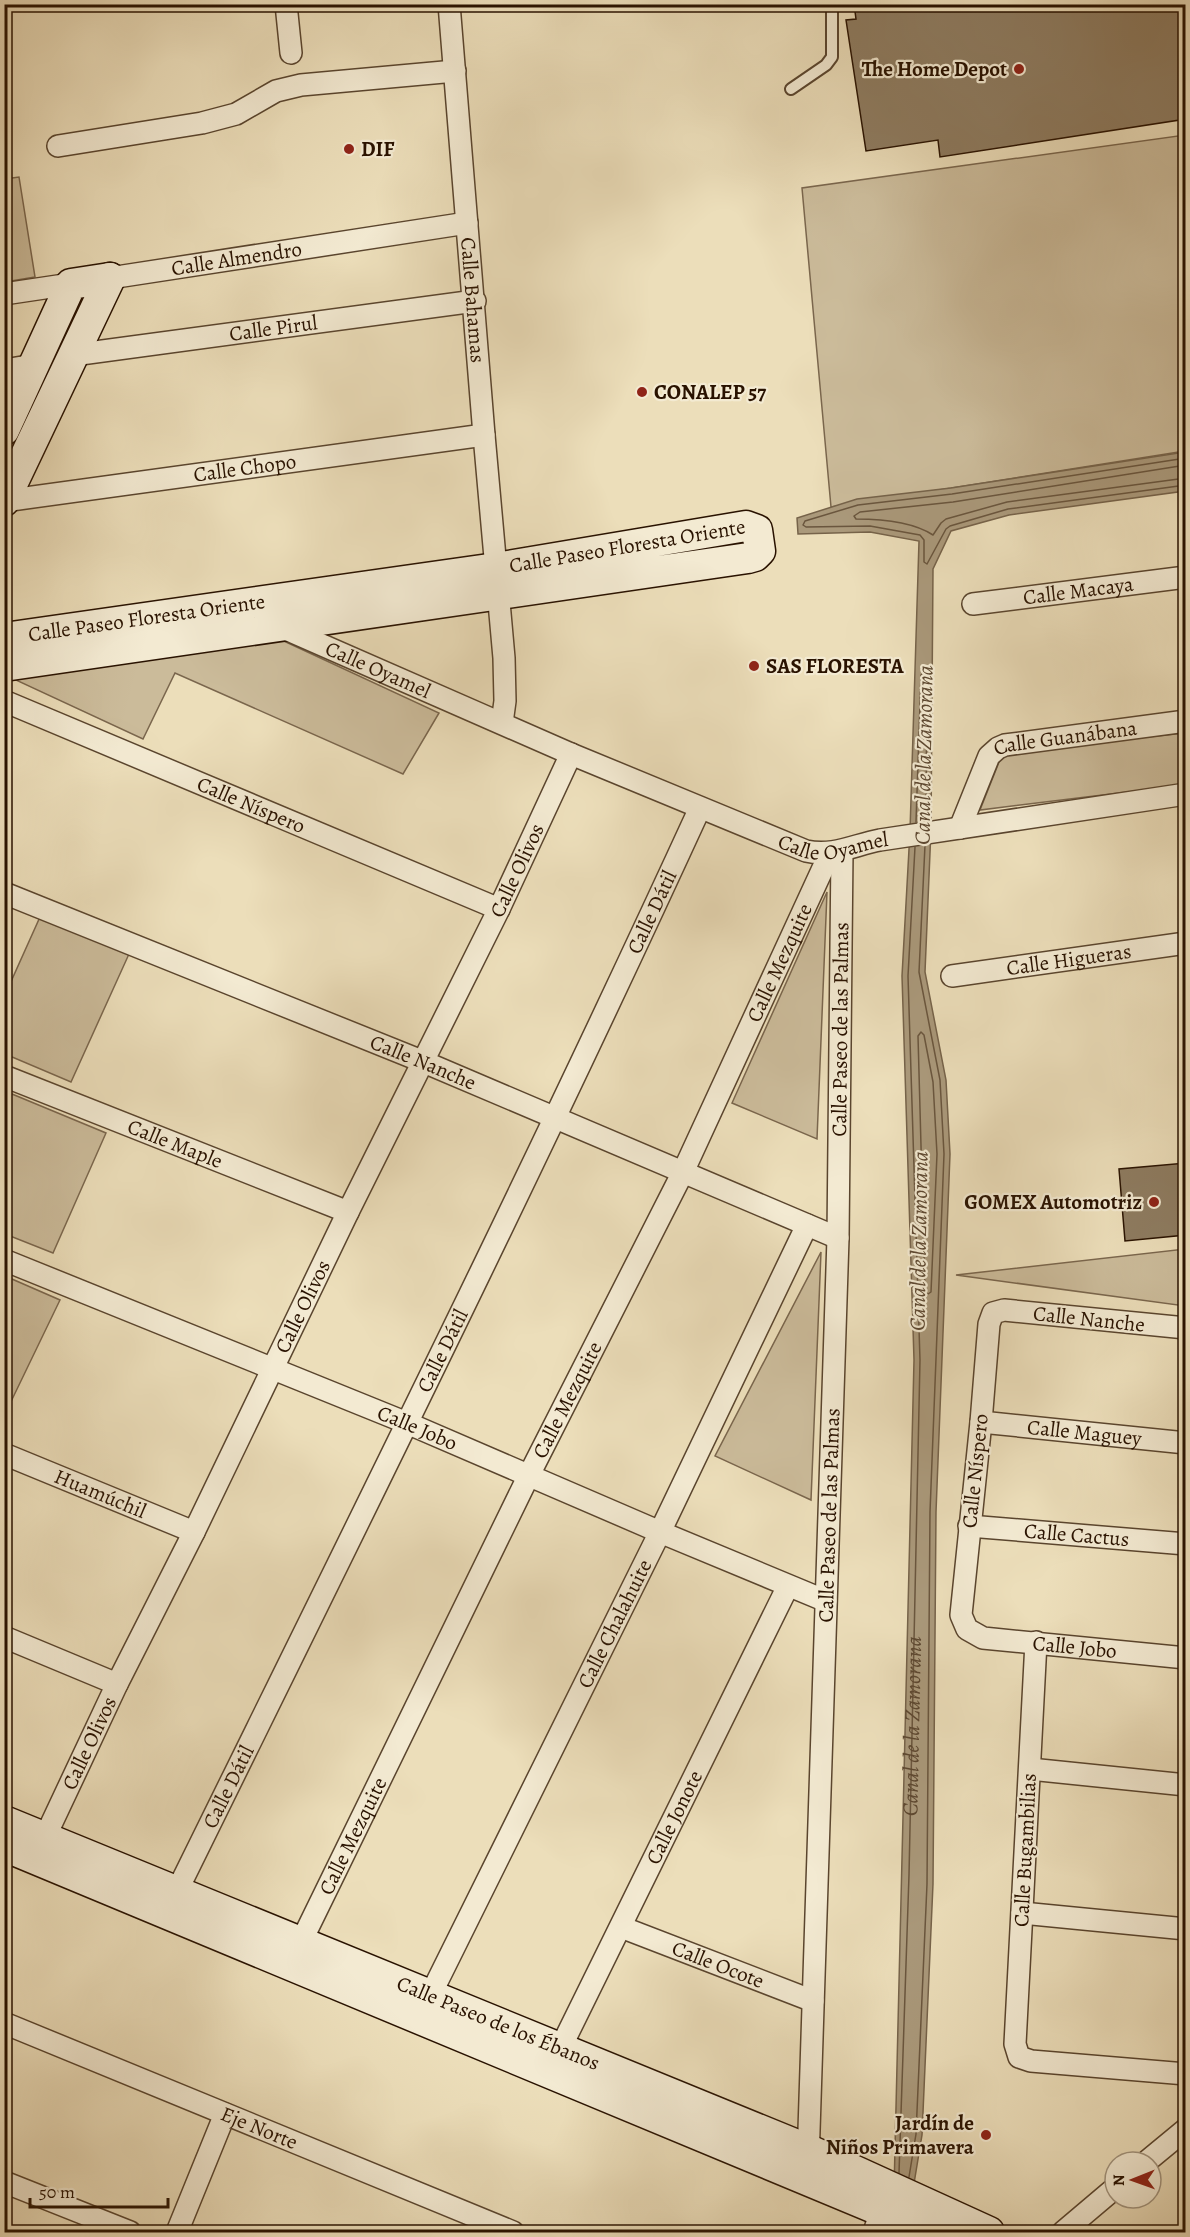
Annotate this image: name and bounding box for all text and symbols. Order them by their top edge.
place label: The Home Depot [862,55,1007,83]
marker: The Home Depot [1012,62,1026,76]
place label: DIF [361,135,395,163]
marker: DIF [342,142,356,156]
street label: Calle Almendro [169,235,304,282]
street label: Calle Bahamas [454,236,492,364]
street label: Calle Pirul [227,308,319,348]
place label: CONALEP 57 [654,378,766,406]
marker: CONALEP 57 [635,385,649,399]
street label: Calle Chopo [192,447,298,489]
street label: Calle Paseo Floresta Oriente [507,512,747,580]
street label: Calle Macaya [1021,570,1135,612]
street label: Calle Paseo Floresta Oriente [26,587,267,648]
street label: Calle Oyamel [321,634,435,705]
place label: SAS FLORESTA [766,652,904,680]
marker: SAS FLORESTA [747,659,761,673]
water label: Canal de la Zamorana [907,665,941,845]
street label: Calle Guanábana [989,714,1139,762]
street label: Calle Níspero [193,770,309,840]
street label: Calle Olivos [483,819,551,922]
street label: Calle Oyamel [774,825,890,867]
street label: Calle Dátil [620,866,683,959]
street label: Calle Mezquite [740,899,819,1027]
street label: Calle Paseo de las Palmas [825,922,855,1137]
street label: Calle Higueras [1005,937,1133,982]
street label: Calle Nanche [366,1028,481,1097]
street label: Calle Maple [124,1112,227,1175]
water label: Canal de la Zamorana [902,1151,936,1331]
place label: GOMEX Automotriz [964,1188,1142,1216]
marker: GOMEX Automotriz [1147,1195,1161,1209]
street label: Calle Olivos [268,1255,337,1358]
street label: Calle Nanche [1032,1299,1146,1339]
street label: Calle Dátil [410,1304,475,1397]
street label: Calle Mezquite [526,1337,609,1463]
street label: Calle Jobo [373,1398,462,1457]
street label: Calle Paseo de las Palmas [812,1408,846,1623]
street label: Calle Níspero [955,1412,995,1530]
street label: Calle Maguey [1026,1413,1144,1452]
street label: Huamúchil [50,1462,150,1525]
street label: Calle Cactus [1023,1517,1130,1553]
street label: Calle Chalahuite [571,1554,658,1693]
street label: Calle Jobo [1031,1629,1118,1665]
water label: Canal de la Zamorana [895,1636,929,1816]
street label: Calle Olivos [55,1692,123,1795]
street label: Calle Dátil [196,1741,261,1833]
street label: Calle Jonote [639,1766,709,1869]
street label: Calle Mezquite [312,1772,393,1900]
street label: Calle Bugambilias [1007,1772,1043,1928]
street label: Calle Ocote [668,1934,768,1995]
street label: Calle Paseo de los Ébanos [393,1969,604,2077]
street label: Eje Norte [217,2100,302,2156]
place label: Jardín de Niños Primavera [826,2109,975,2161]
marker: Jardín de Niños Primavera [979,2128,993,2142]
north arrow [1103,2150,1163,2210]
scale bar [30,2171,168,2209]
text: N [1108,2174,1130,2186]
text: 50 m [39,2180,75,2204]

